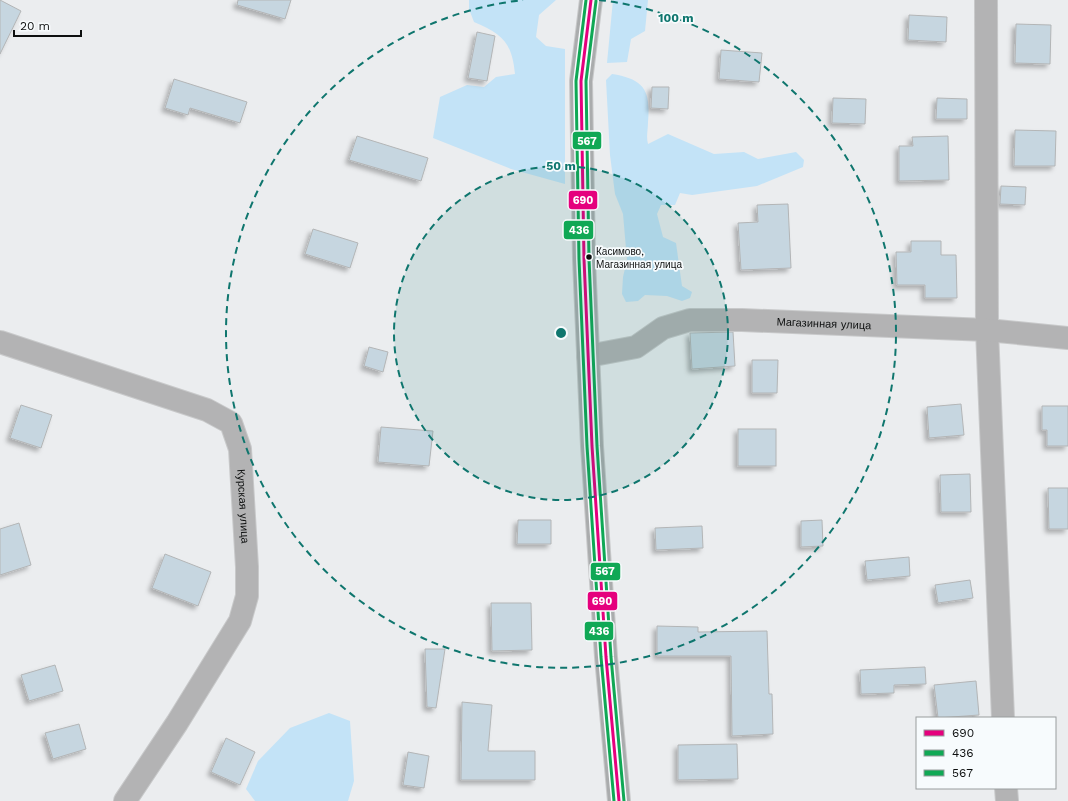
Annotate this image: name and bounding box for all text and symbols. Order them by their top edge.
text: 100 m [658,11,694,25]
scale bar [14,12,81,38]
text: 20 m [20,19,50,33]
line badge: 567 [572,131,602,150]
text: 567 [577,135,597,148]
text: 50 m [546,159,576,173]
line badge: 690 [568,190,598,210]
text: 690 [573,194,593,207]
line badge: 436 [563,220,594,240]
text: 436 [569,224,589,237]
place label: Касимово, Магазинная улица [596,246,682,270]
marker: Касимово, Магазинная улица [584,252,594,262]
street label: Магазинная улица [776,315,872,332]
centre of rings [554,326,568,340]
street label: Курская улица [234,469,252,545]
line badge: 567 [590,562,621,581]
text: 567 [595,565,615,578]
line badge: 690 [587,591,618,611]
text: 690 [592,595,612,608]
line badge: 436 [584,621,614,641]
text: 436 [589,625,609,638]
legend [916,717,1056,789]
text: 690 [952,726,974,740]
text: 436 [952,746,974,760]
text: 567 [952,766,973,780]

